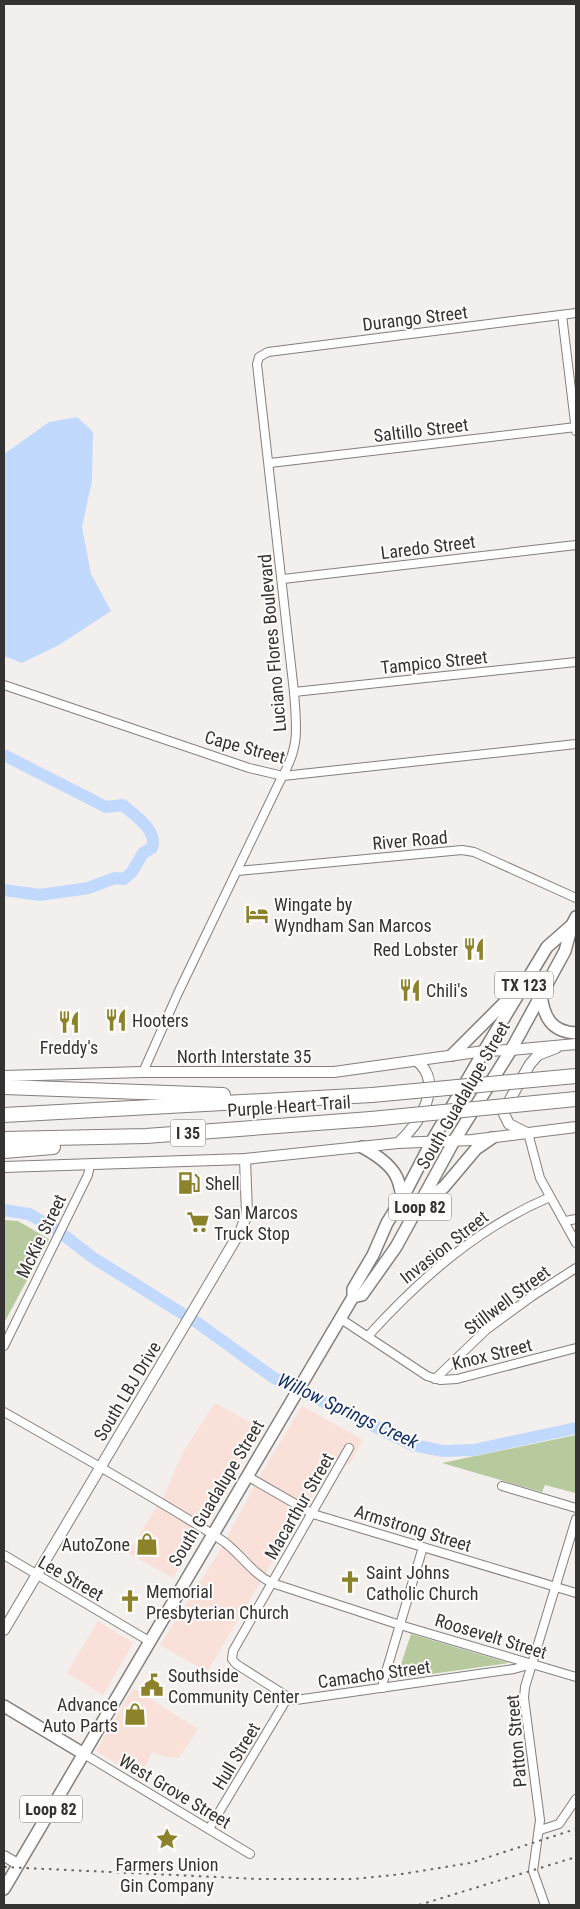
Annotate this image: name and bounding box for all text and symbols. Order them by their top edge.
street label: Durango Street [361,301,469,335]
street label: Saltillo Street [372,414,470,446]
street label: Laredo Street [379,531,477,563]
street label: Luciano Flores Boulevard [254,553,290,733]
street label: Tampico Street [380,646,488,678]
street label: Cape Street [202,726,288,768]
street label: River Road [371,826,449,854]
place label: Wingate by Wyndham San Marcos [274,894,432,936]
hotel icon: Wingate by Wyndham San Marcos [244,901,270,927]
restaurant icon: Red Lobster [461,936,487,962]
place label: Red Lobster [373,939,459,960]
road number: TX 123 [495,972,553,998]
restaurant icon: Chili's [397,977,423,1003]
place label: Chili's [426,980,468,1001]
restaurant icon: Hooters [103,1007,129,1033]
restaurant icon: Freddy's [56,1009,82,1035]
place label: Hooters [132,1010,189,1031]
street label: South Guadalupe Street [412,1017,514,1173]
place label: Freddy's [40,1037,98,1058]
street label: North Interstate 35 [177,1046,311,1067]
street label: Purple Heart Trail [227,1091,351,1121]
road number: I 35 [170,1120,206,1146]
fuel station icon: Shell [176,1170,202,1196]
place label: Shell [205,1173,240,1194]
street label: McKie Street [12,1191,70,1281]
road number: Loop 82 [389,1194,451,1220]
place label: San Marcos Truck Stop [214,1202,298,1244]
street label: Invasion Street [396,1206,492,1288]
supermarket icon: San Marcos Truck Stop [185,1209,211,1235]
street label: Stillwell Street [460,1261,554,1339]
street label: Knox Street [450,1334,534,1374]
street label: South LBJ Drive [89,1337,165,1445]
water label: Willow Springs Creek [274,1368,423,1454]
street label: South Guadalupe Street [164,1416,268,1570]
street label: Macarthur Street [260,1449,338,1563]
street label: Armstrong Street [352,1500,474,1556]
shop icon: AutoZone [134,1531,160,1557]
place label: AutoZone [61,1534,130,1555]
street label: Lee Street [35,1551,107,1605]
place label: Saint Johns Catholic Church [366,1562,479,1604]
church icon: Saint Johns Catholic Church [337,1569,363,1595]
place label: Memorial Presbyterian Church [146,1581,289,1623]
church icon: Memorial Presbyterian Church [117,1588,143,1614]
street label: Roosevelt Street [432,1609,550,1663]
street label: Camacho Street [316,1656,432,1692]
place label: Southside Community Center [168,1665,300,1707]
public building icon: Southside Community Center [139,1672,165,1698]
place label: Advance Auto Parts [43,1694,118,1736]
street label: Patton Street [501,1694,531,1788]
shop icon: Advance Auto Parts [122,1701,148,1727]
street label: Hull Street [208,1719,264,1793]
street label: West Grove Street [115,1749,235,1833]
road number: Loop 82 [20,1796,82,1822]
place icon: Farmers Union Gin Company [154,1826,180,1852]
place label: Farmers Union Gin Company [116,1854,219,1896]

